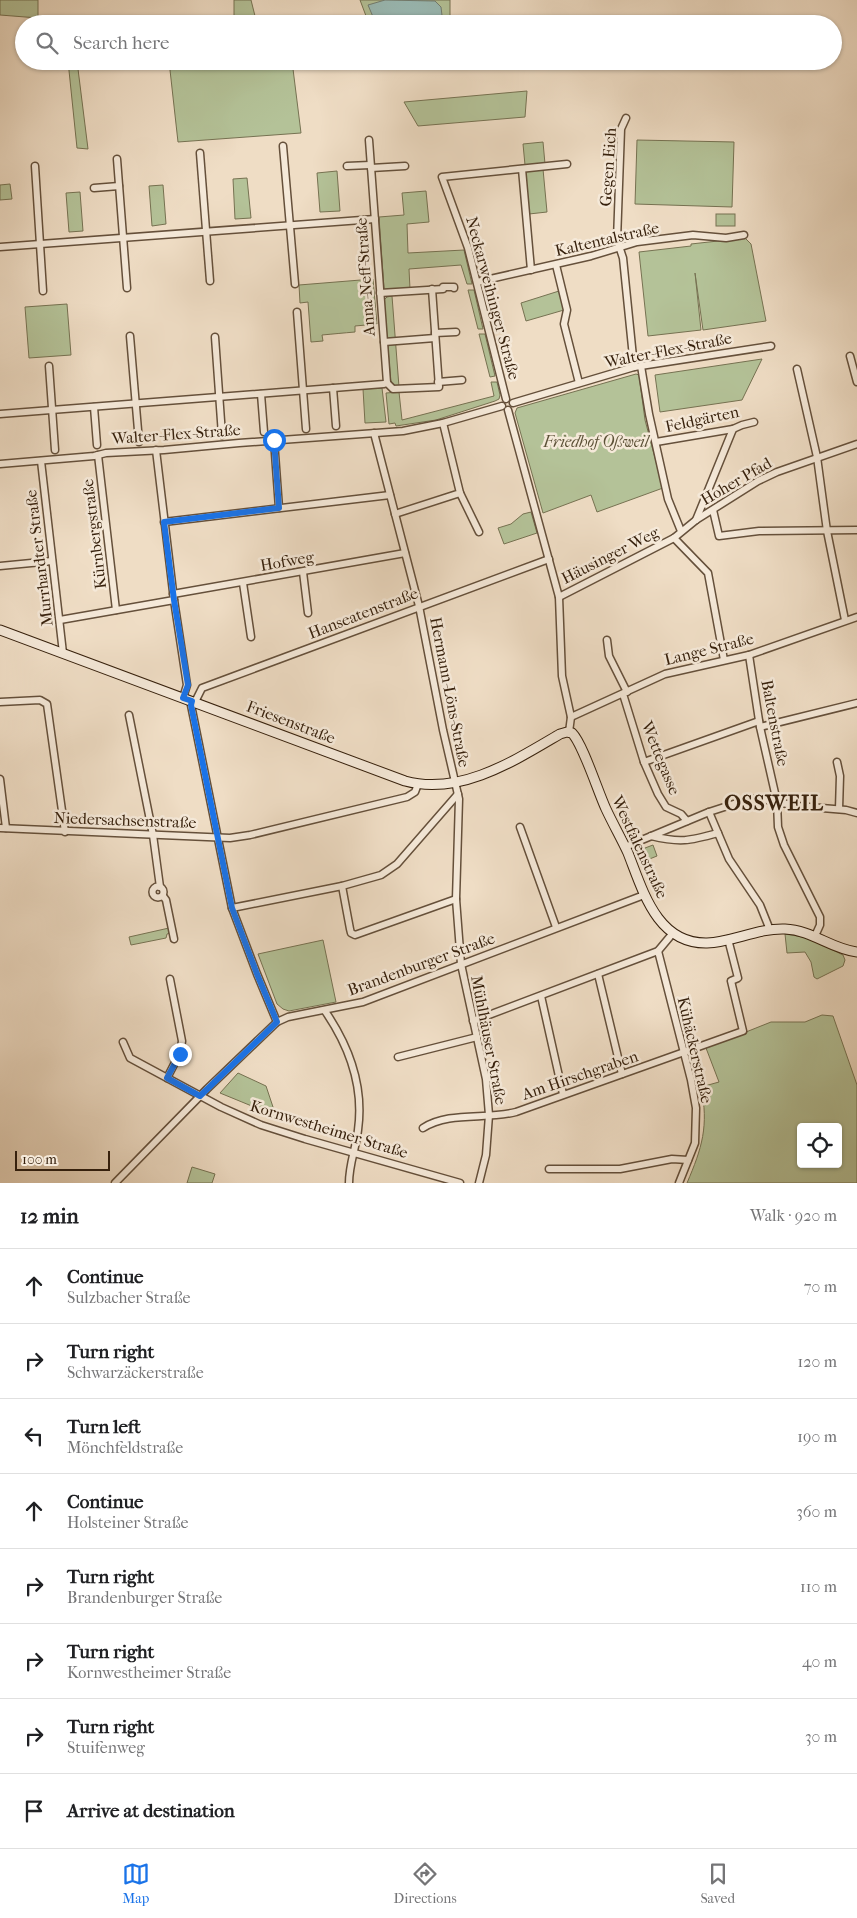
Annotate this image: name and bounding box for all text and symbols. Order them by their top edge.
search box [15,15,842,70]
icon: search [33,29,61,57]
text: Search here [73,32,169,54]
street label: Gegen Eich [596,127,620,207]
street label: Neckarweihinger Straße [462,214,524,382]
street label: Anna-Neff-Straße [351,217,379,338]
street label: Kaltentalstraße [553,218,661,260]
street label: Walter-Flex-Straße [602,328,733,372]
street label: Feldgärten [663,402,741,436]
street label: Walter-Flex-Straße [110,420,241,448]
route start [263,429,286,452]
park label: Friedhof Oßweil [542,432,651,451]
street label: Hoher Pfad [697,453,775,509]
street label: Kürnbergstraße [78,478,110,590]
street label: Murrhardter Straße [21,489,57,627]
street label: Häusinger Weg [558,522,662,588]
street label: Hofweg [259,547,316,575]
street label: Hanseatenstraße [305,583,421,643]
street label: Hermann-Löns-Straße [426,615,474,769]
street label: Lange Straße [662,629,756,669]
street label: Baltenstraße [757,678,793,768]
street label: Friesenstraße [244,696,338,748]
street label: Wettegasse [637,718,684,798]
district label: OSSWEIL [724,791,824,815]
street label: Westfalenstraße [608,792,672,901]
street label: Niedersachsenstraße [53,808,197,832]
street label: Brandenburger Straße [345,928,497,999]
street label: Mühlhäuser Straße [467,974,511,1106]
street label: Kühäckerstraße [673,995,717,1105]
route end [169,1043,192,1066]
street label: Am Hirschgraben [518,1046,641,1104]
street label: Kornwestheimer Straße [248,1096,410,1162]
map controls [797,1123,842,1168]
button: locate [797,1123,842,1168]
scale bar [15,1148,110,1171]
text: 100 m [22,1151,57,1168]
text: 12 min [20,1204,79,1228]
text: Walk · 920 m [750,1206,837,1225]
text: Continue [67,1266,143,1288]
icon: ahead [20,1272,48,1300]
text: 70 m [804,1277,837,1296]
text: Sulzbacher Straße [67,1288,190,1307]
text: Turn right [67,1341,154,1363]
icon: right [20,1347,48,1375]
text: 120 m [798,1352,837,1371]
text: Schwarzäckerstraße [67,1363,204,1382]
text: Turn left [67,1416,141,1438]
icon: left [20,1422,48,1450]
text: 190 m [797,1427,837,1446]
text: Mönchfeldstraße [67,1438,183,1457]
text: Continue [67,1491,143,1513]
icon: ahead [20,1497,48,1525]
text: 360 m [796,1502,837,1521]
text: Holsteiner Straße [67,1513,188,1532]
text: Turn right [67,1566,154,1588]
icon: right [20,1572,48,1600]
text: 110 m [800,1577,837,1596]
text: Brandenburger Straße [67,1588,222,1607]
text: Turn right [67,1641,154,1663]
icon: right [20,1647,48,1675]
text: 40 m [802,1652,837,1671]
text: Kornwestheimer Straße [67,1663,231,1682]
text: Turn right [67,1716,154,1738]
icon: right [20,1722,48,1750]
text: 30 m [805,1727,837,1746]
text: Stuifenweg [67,1738,145,1757]
icon: arrive [20,1797,48,1825]
text: Arrive at destination [67,1800,235,1822]
tab: Map [122,1860,150,1907]
tab: Directions [394,1860,457,1907]
tab: Saved [700,1860,735,1907]

